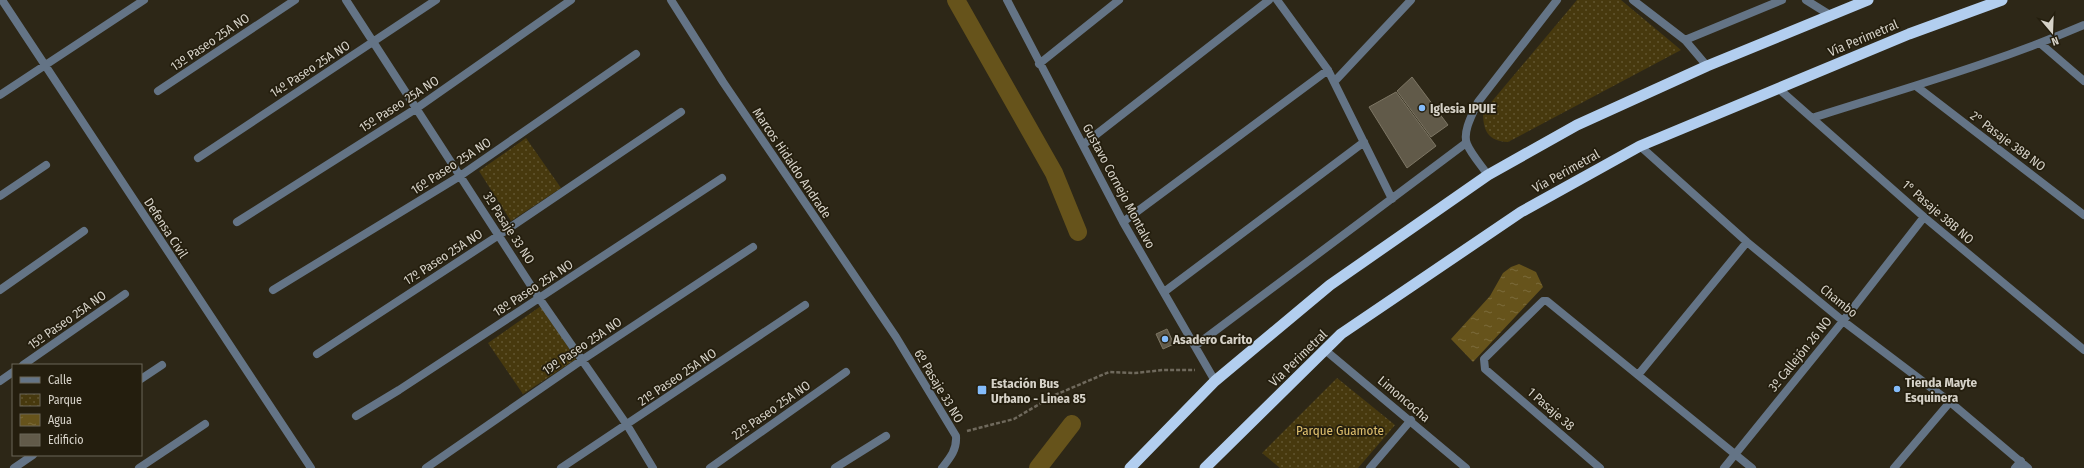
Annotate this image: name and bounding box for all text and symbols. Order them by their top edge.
street label: 13º Paseo 25A NO [168,10,252,74]
north arrow [2032,12,2072,52]
street label: Vía Perimetral [1826,16,1901,59]
text: N [2050,34,2060,48]
street label: 14º Paseo 25A NO [267,38,353,100]
street label: 15º Paseo 25A NO [356,73,442,135]
place label: Iglesia IPUIE [1430,101,1496,116]
marker: Iglesia IPUIE [1417,103,1427,113]
street label: Marcos Hidaldo Andrade [750,105,834,221]
street label: 2° Pasaje 38B NO [1967,108,2049,174]
street label: Gustavo Cornejo Montalvo [1080,121,1158,251]
street label: 16º Paseo 25A NO [408,135,494,197]
street label: Vía Perimetral [1530,146,1603,196]
street label: 1° Pasaje 38B NO [1899,177,1977,247]
street label: 3º Pasaje 33 NO [480,189,538,267]
street label: Defensa Civil [141,195,191,261]
street label: 17º Paseo 25A NO [401,226,485,288]
street label: 18º Paseo 25A NO [490,257,576,319]
street label: Chambo [1817,281,1861,321]
street label: 15º Paseo 25A NO [25,287,109,353]
street label: 19º Paseo 25A NO [540,314,624,378]
street label: 3º Callejón 26 NO [1765,314,1835,394]
street label: Vía Perimetral [1266,326,1330,389]
place label: Asadero Carito [1172,332,1252,347]
marker: Asadero Carito [1160,334,1170,344]
street label: 21º Paseo 25A NO [635,345,719,409]
street label: 6º Pasaje 33 NO [911,347,967,425]
legend [12,364,142,456]
text: Calle [48,373,72,387]
street label: Limoncocha [1375,373,1433,425]
place label: Tienda Mayte Esquinera [1905,375,1978,405]
place label: Estación Bus Urbano - Linea 85 [991,376,1086,406]
street label: 22º Paseo 25A NO [729,377,813,443]
marker: Estación Bus Urbano - Linea 85 [976,384,988,396]
marker: Tienda Mayte Esquinera [1892,384,1902,394]
street label: 1 Pasaje 38 [1524,385,1578,433]
text: Parque [48,393,82,407]
text: Agua [48,413,72,427]
park label: Parque Guamote [1296,423,1384,438]
text: Edificio [48,433,84,447]

